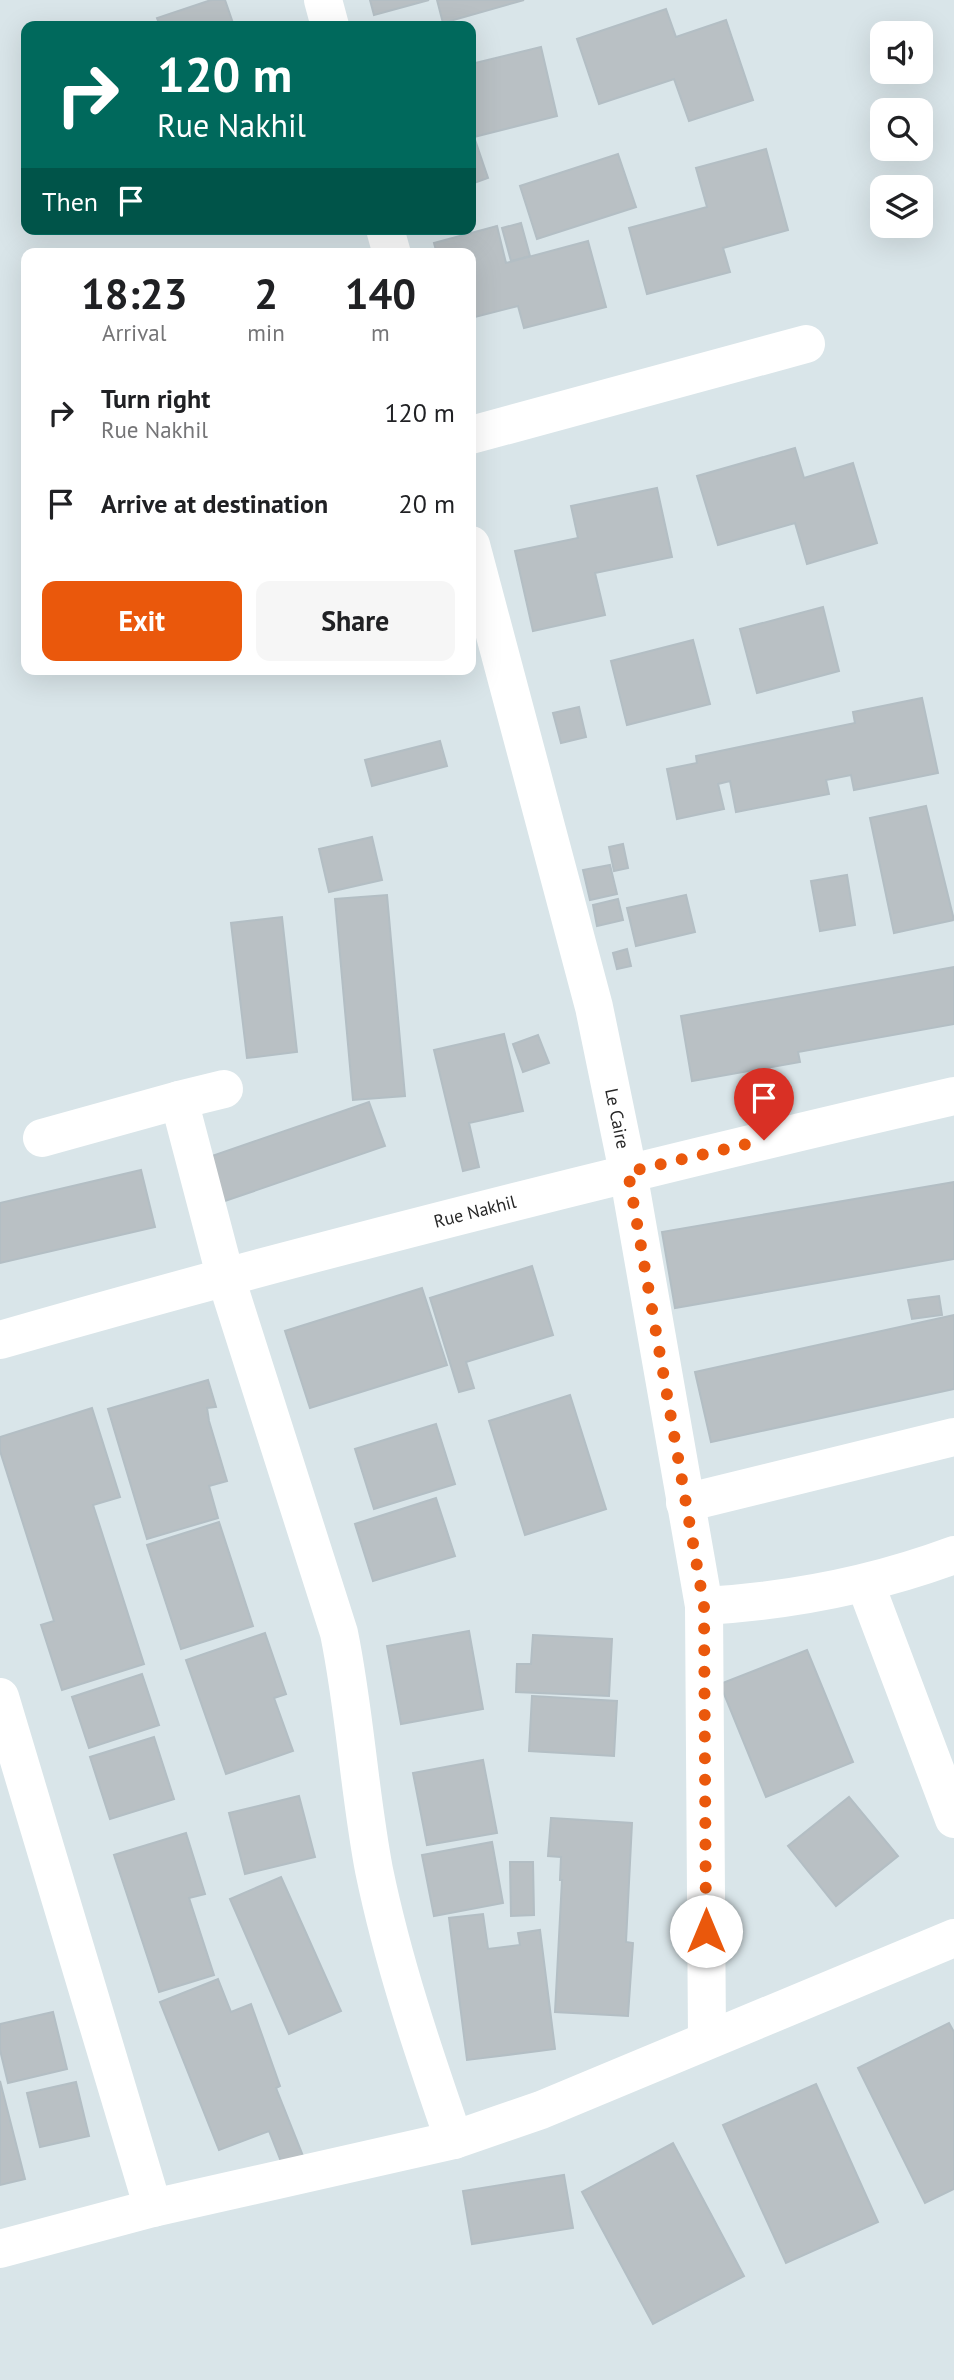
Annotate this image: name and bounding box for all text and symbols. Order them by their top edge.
map controls [870,21,933,238]
button: sound [870,21,933,84]
text: 120 m [157,42,292,106]
icon: right [42,49,133,140]
button: search [870,98,933,161]
text: Rue Nakhil [157,104,306,146]
button: layers [870,175,933,238]
icon: arrive [112,182,150,220]
text: Then [42,185,98,218]
text: 18:23 [81,266,187,321]
text: 2 [254,266,278,321]
text: 140 [345,266,416,321]
text: Arrival [102,318,166,347]
text: min [247,318,285,347]
text: m [371,318,390,347]
text: Turn right [101,382,210,415]
icon: right [42,394,80,432]
text: 120 m [384,396,455,429]
text: Rue Nakhil [101,415,208,444]
icon: arrive [42,485,80,523]
text: Arrive at destination [101,487,328,520]
text: 20 m [399,487,455,520]
button: Exit [42,581,242,661]
button: Share [256,581,455,661]
pin [734,1068,794,1140]
icon: arrive [745,1079,783,1117]
street label: Le Caire [600,1086,635,1151]
street label: Rue Nakhil [431,1190,519,1233]
position arrow [669,1894,743,1968]

